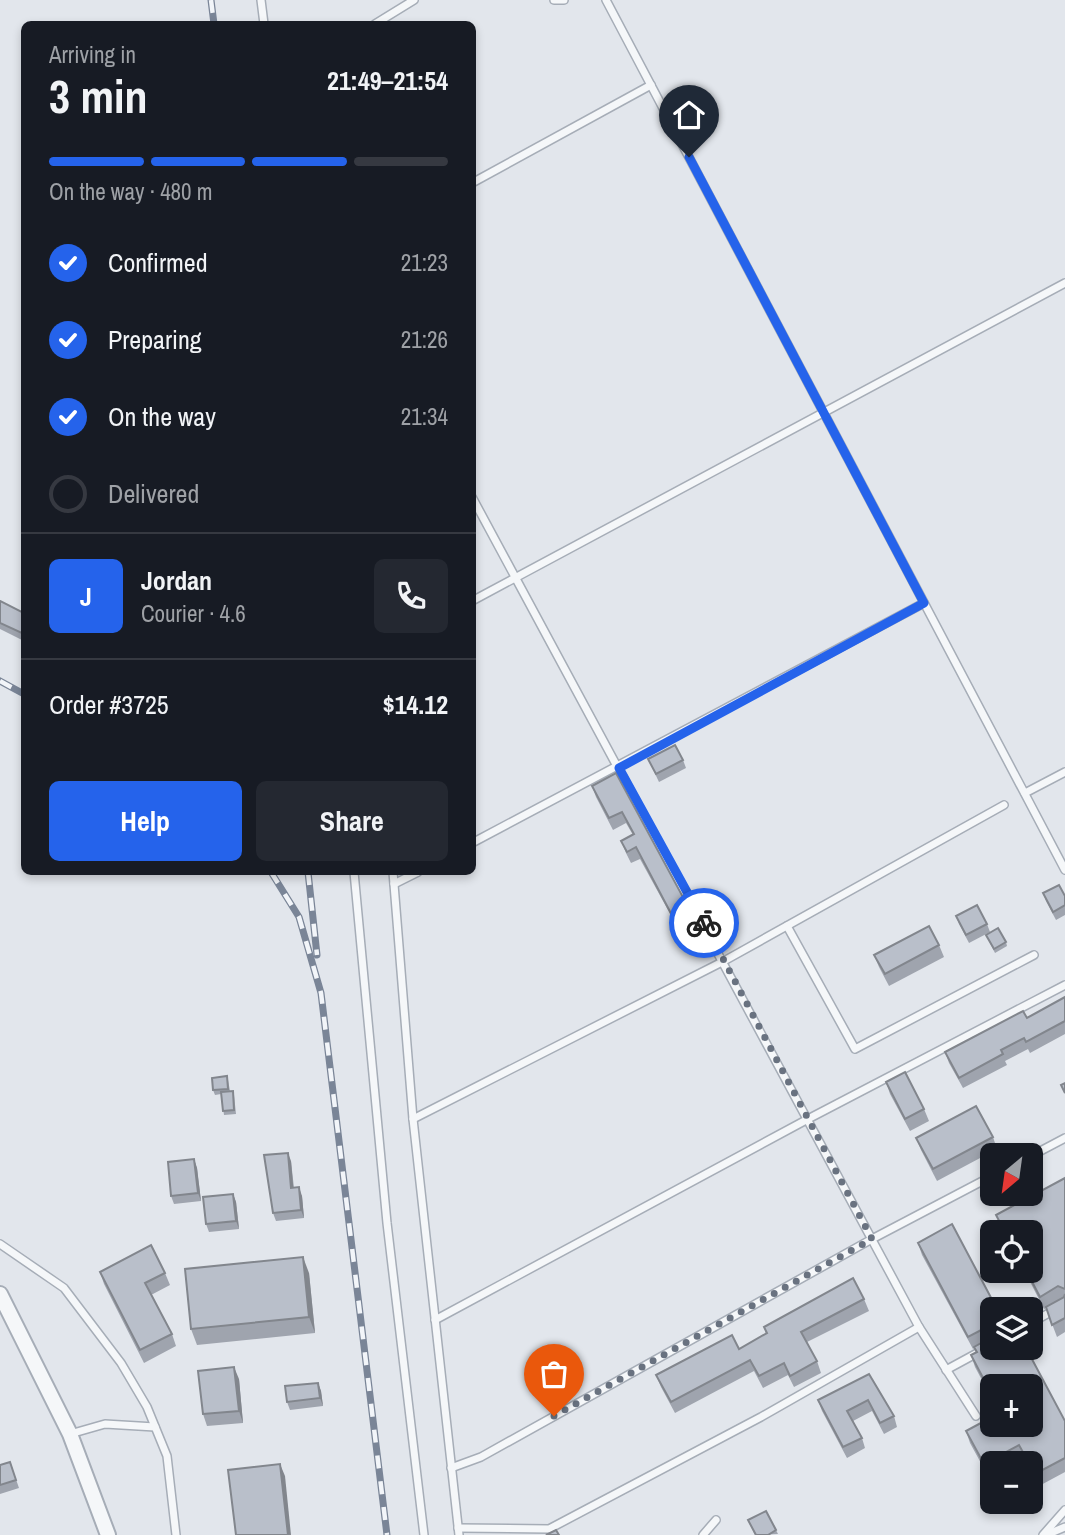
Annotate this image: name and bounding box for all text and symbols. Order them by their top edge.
text: Arriving in [49,39,136,70]
text: 21:49–21:54 [327,63,448,98]
text: 3 min [49,65,148,127]
pin [659,85,719,157]
icon: home [670,96,708,134]
text: On the way · 480 m [49,176,213,207]
icon: check [49,244,87,282]
text: Confirmed [108,245,208,280]
text: 21:23 [401,247,448,278]
icon: check [49,321,87,359]
text: Preparing [108,322,202,357]
text: 21:26 [401,324,448,355]
icon: check [49,398,87,436]
text: On the way [108,399,216,434]
text: 21:34 [401,401,448,432]
text: Delivered [108,476,199,511]
button: phone [374,559,448,633]
text: Jordan [141,563,212,598]
text: J [80,579,92,614]
text: Courier · 4.6 [141,598,246,629]
text: Order #3725 [49,687,169,722]
text: $14.12 [383,687,448,722]
button: Help [49,781,242,861]
button: Share [256,781,448,861]
courier [669,888,739,958]
icon: bike [685,904,723,942]
north arrow [980,1143,1043,1206]
map controls [980,1143,1043,1514]
button: locate [980,1220,1043,1283]
button: layers [980,1297,1043,1360]
pin [524,1344,584,1416]
icon: bag [535,1355,573,1393]
button: + [980,1374,1043,1437]
button: − [980,1451,1043,1514]

